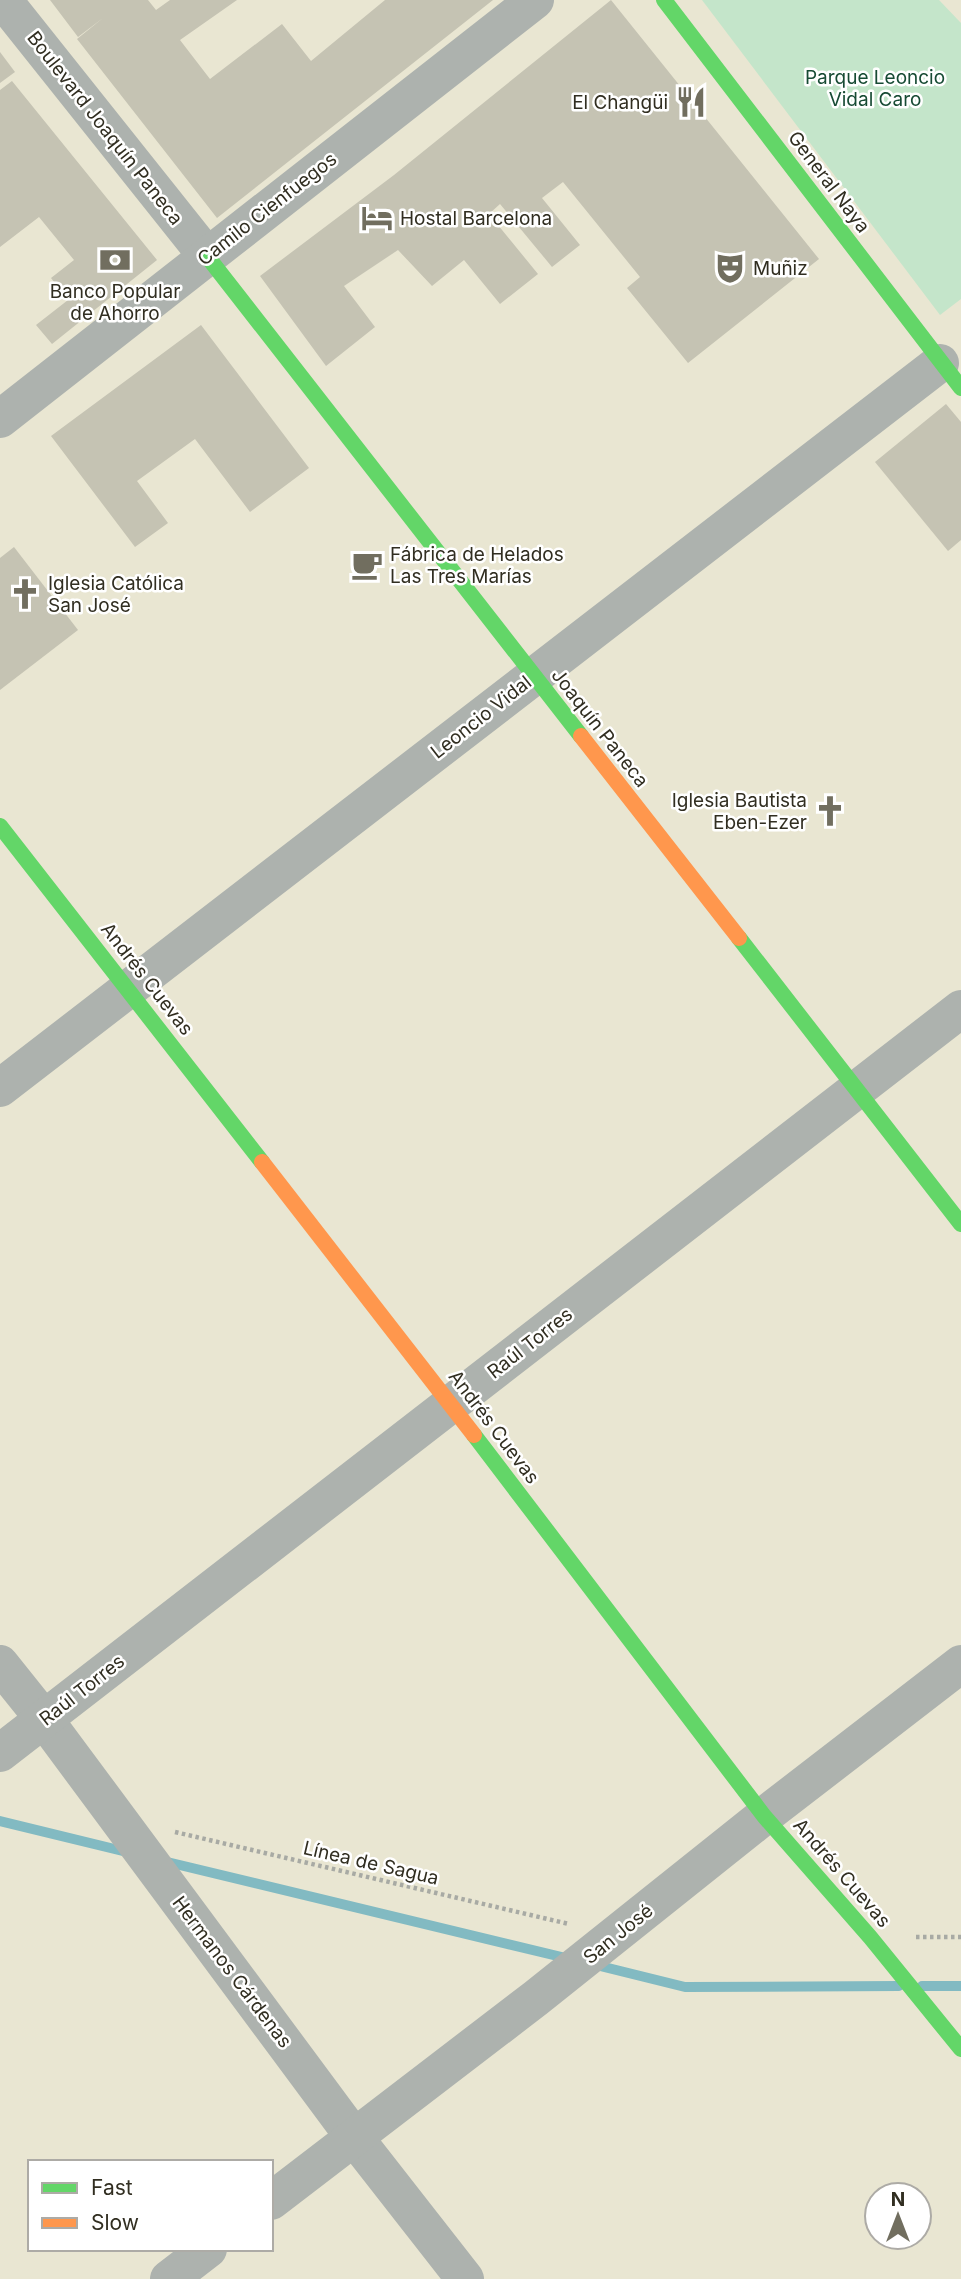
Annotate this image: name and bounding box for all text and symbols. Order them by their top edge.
street label: Boulevard Joaquín Paneca [22,27,188,229]
park label: Parque Leoncio Vidal Caro [805,66,945,111]
restaurant icon: El Changüi [674,85,708,119]
place label: El Changüi [572,91,668,114]
street label: General Naya [783,127,875,237]
street label: Camilo Cienfuegos [193,148,341,270]
hotel icon: Hostal Barcelona [360,201,394,235]
place label: Hostal Barcelona [400,207,552,230]
bank icon: Banco Popular de Ahorro [98,243,132,277]
theatre icon: Muñiz [713,251,747,285]
place label: Muñiz [753,257,808,280]
place label: Banco Popular de Ahorro [50,280,180,325]
place label: Fábrica de Helados Las Tres Marías [390,543,564,588]
cafe icon: Fábrica de Helados Las Tres Marías [350,548,384,582]
place label: Iglesia Católica San José [48,572,184,617]
church icon: Iglesia Católica San José [8,577,42,611]
street label: Joaquín Paneca [547,664,653,792]
street label: Leoncio Vidal [426,671,536,763]
place label: Iglesia Bautista Eben-Ezer [672,789,807,834]
church icon: Iglesia Bautista Eben-Ezer [813,794,847,828]
street label: Andrés Cuevas [96,918,198,1040]
street label: Raúl Torres [483,1303,577,1383]
street label: Andrés Cuevas [444,1366,544,1488]
street label: Raúl Torres [35,1650,129,1730]
street label: Andrés Cuevas [789,1814,895,1932]
street label: Línea de Sagua [301,1836,441,1890]
street label: Hermanos Cárdenas [167,1892,297,2052]
street label: San José [579,1899,657,1969]
legend [28,2160,273,2251]
text: Fast [91,2175,133,2200]
north arrow [863,2181,933,2251]
text: N [891,2188,905,2211]
text: Slow [91,2210,139,2235]

